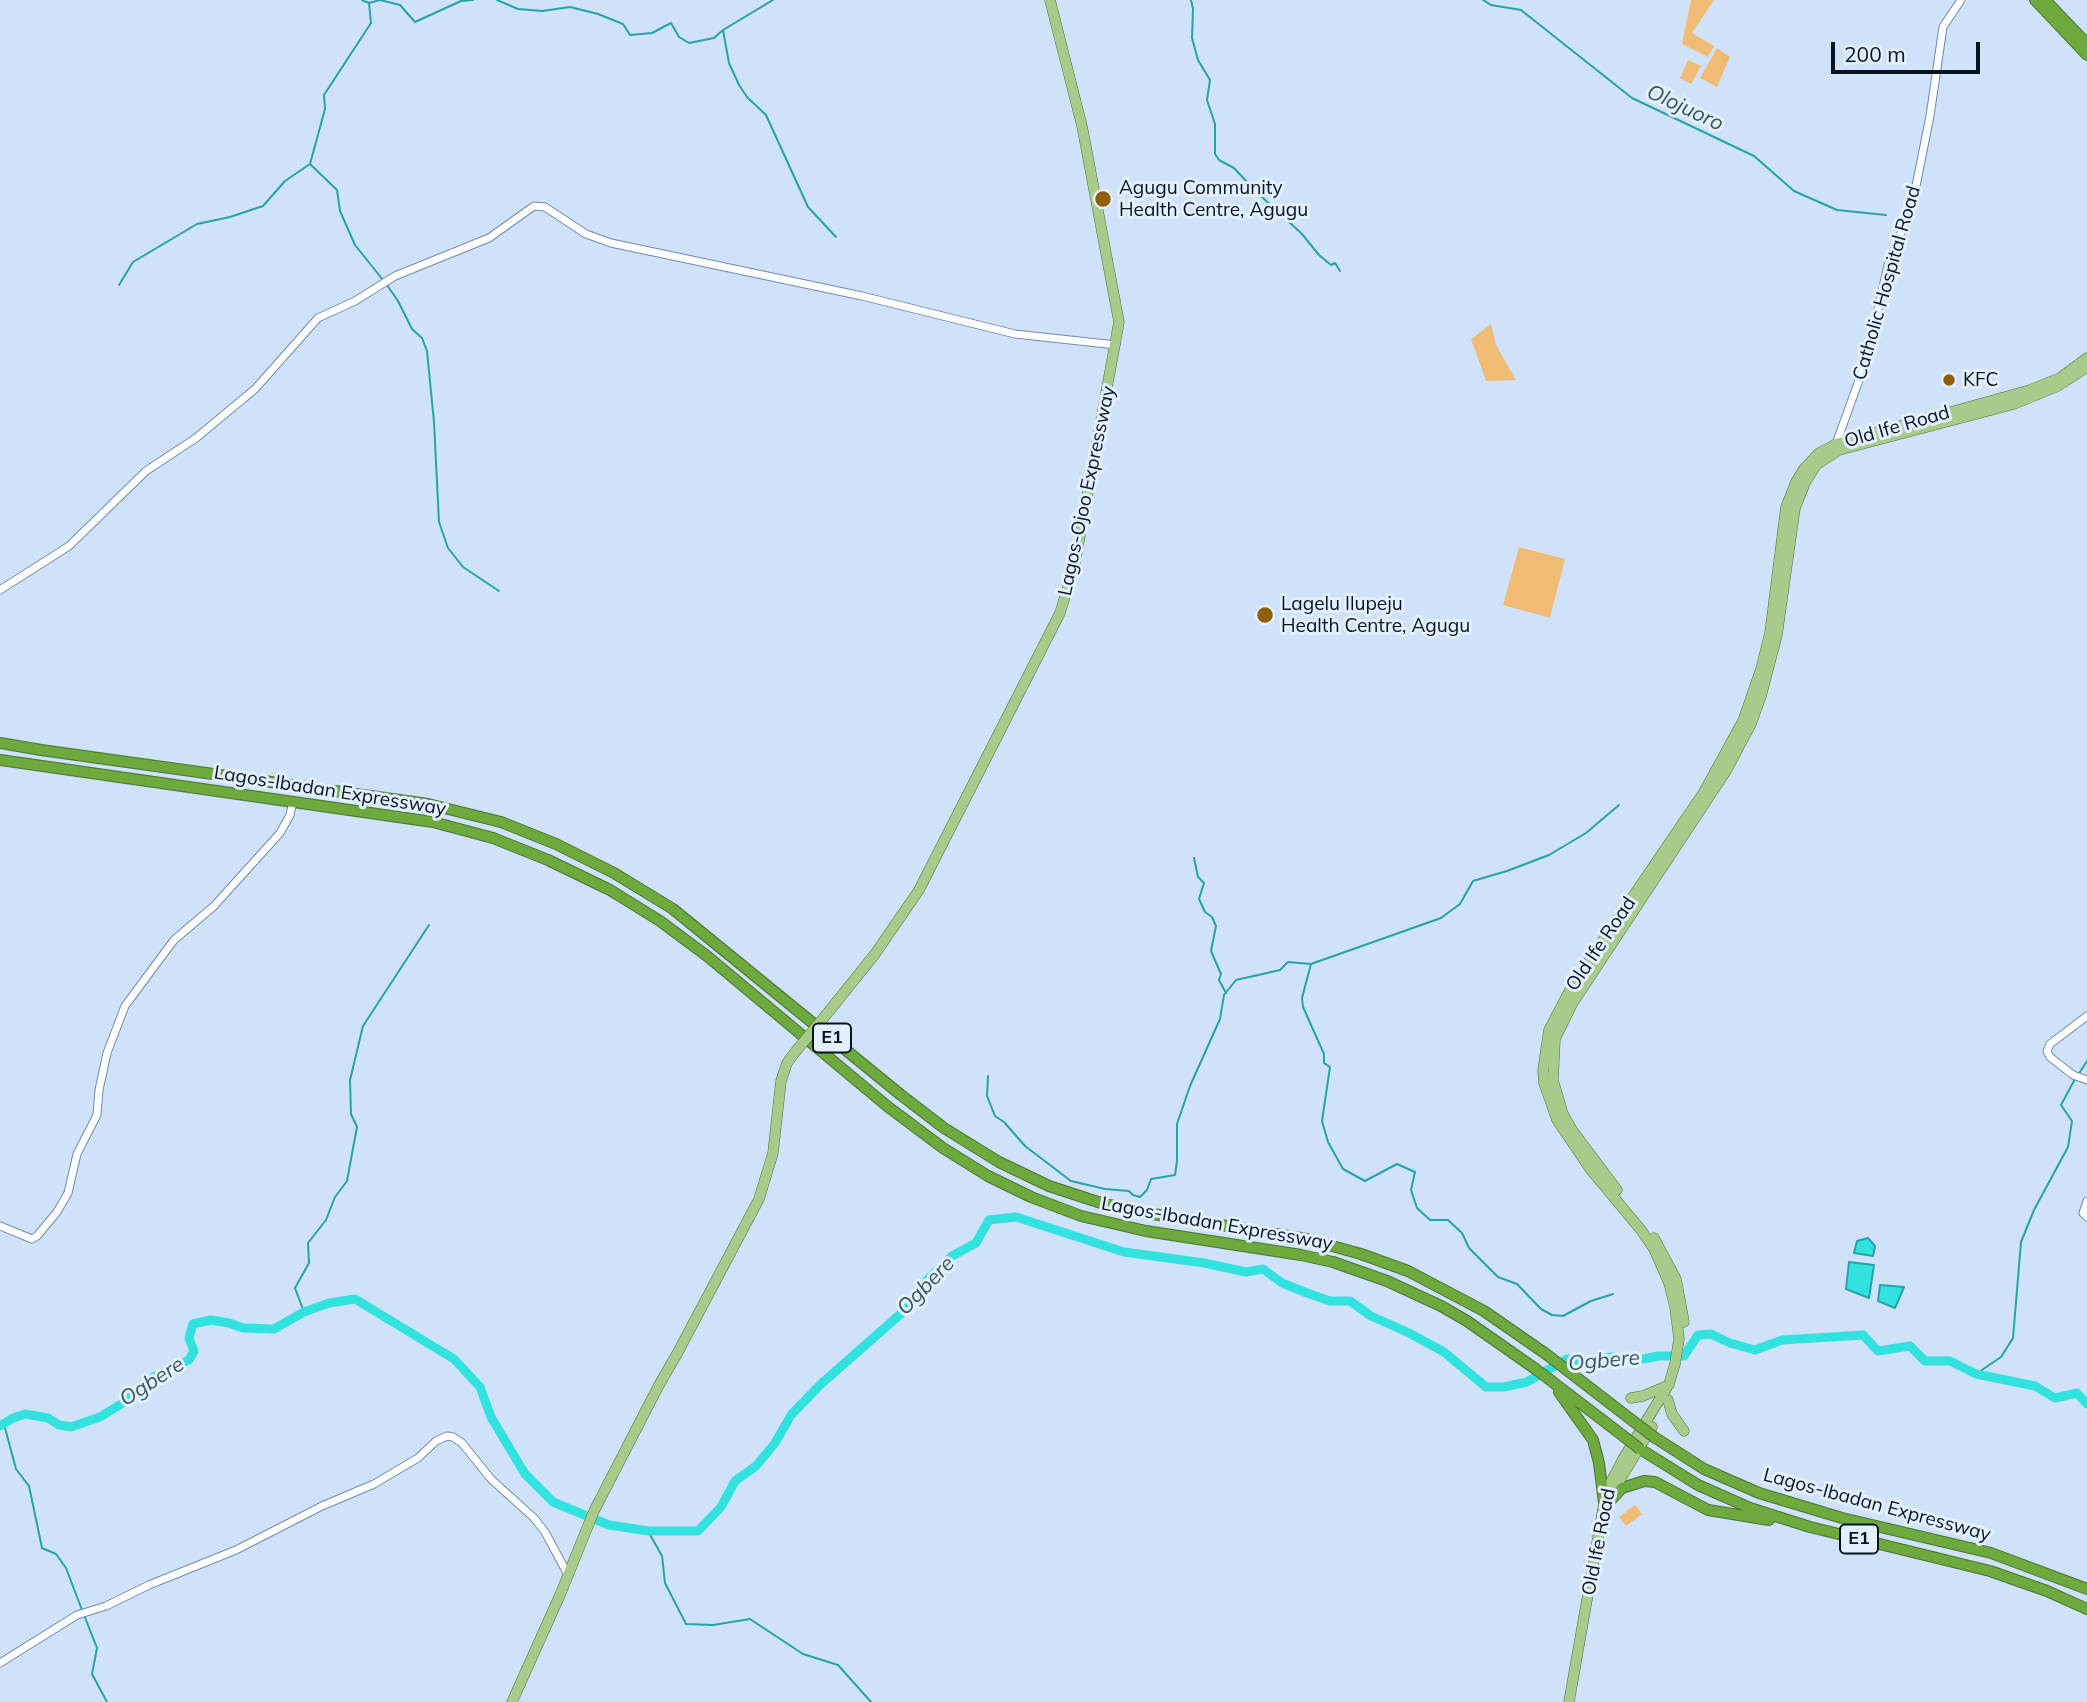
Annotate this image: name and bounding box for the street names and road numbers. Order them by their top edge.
street label: Catholic Hospital Road [1848,183,1926,383]
street label: Lagos-Ojoo Expressway [1054,384,1120,598]
street label: Old Ife Road [1842,401,1952,453]
street label: Lagos-Ibadan Expressway [212,761,448,821]
street label: Old Ife Road [1561,893,1641,995]
road number: E1 [813,1023,851,1052]
street label: Lagos-Ibadan Expressway [1100,1192,1334,1256]
street label: Lagos-Ibadan Expressway [1761,1464,1993,1546]
street label: Old Ife Road [1577,1487,1621,1597]
road number: E1 [1840,1524,1878,1554]

